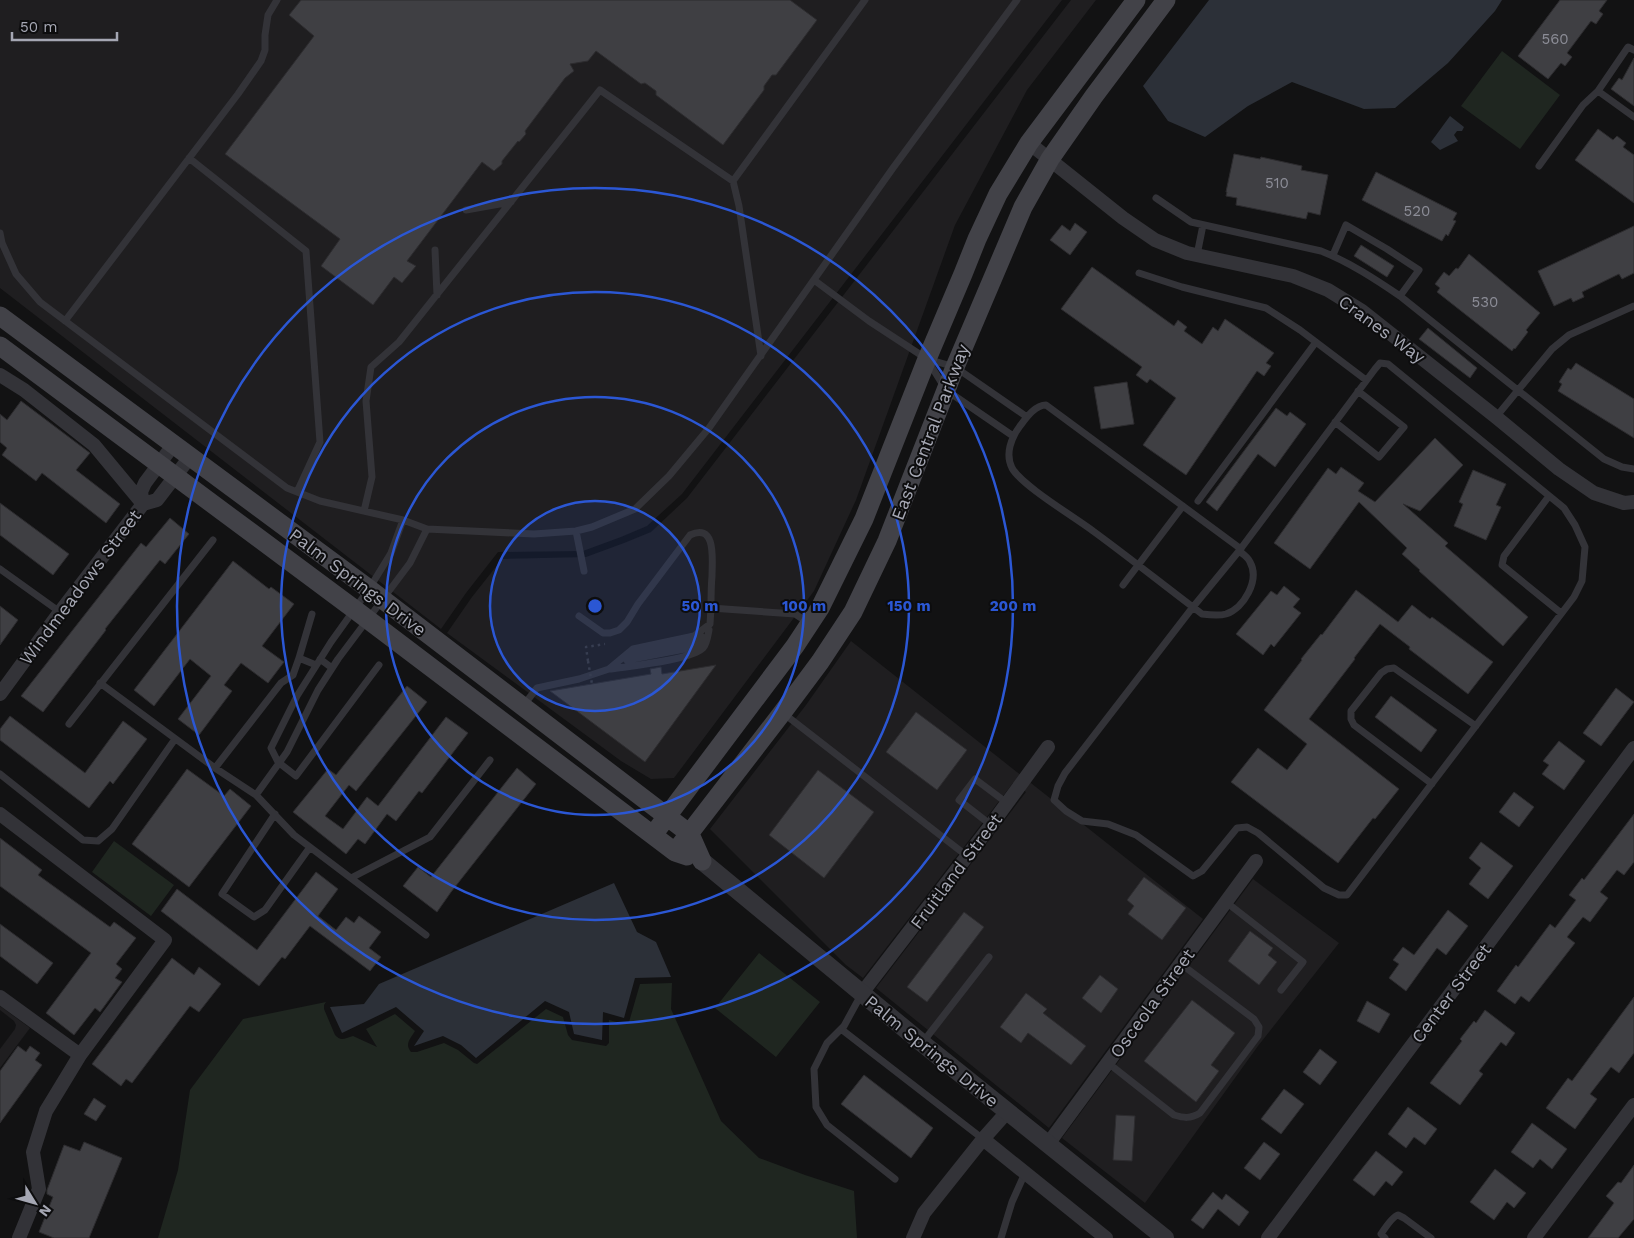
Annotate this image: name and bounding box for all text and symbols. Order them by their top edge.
scale bar [12,10,118,42]
text: 50 m [20,18,57,36]
house number: 560 [1541,30,1569,48]
house number: 510 [1265,174,1289,192]
house number: 520 [1404,202,1430,220]
street label: Cranes Way [1335,291,1430,368]
house number: 530 [1472,293,1498,311]
street label: East Central Parkway [887,340,974,523]
street label: Windmeadows Street [15,505,145,669]
street label: Palm Springs Drive [285,524,431,640]
centre of rings [586,597,604,615]
text: 50 m [682,597,718,615]
text: 100 m [782,597,826,615]
text: 150 m [887,597,931,615]
text: 200 m [990,597,1036,615]
street label: Fruitland Street [906,809,1007,933]
street label: Center Street [1407,939,1495,1047]
street label: Osceola Street [1105,944,1199,1062]
street label: Palm Springs Drive [861,991,1003,1111]
north arrow [10,1178,60,1228]
text: N [36,1202,55,1220]

